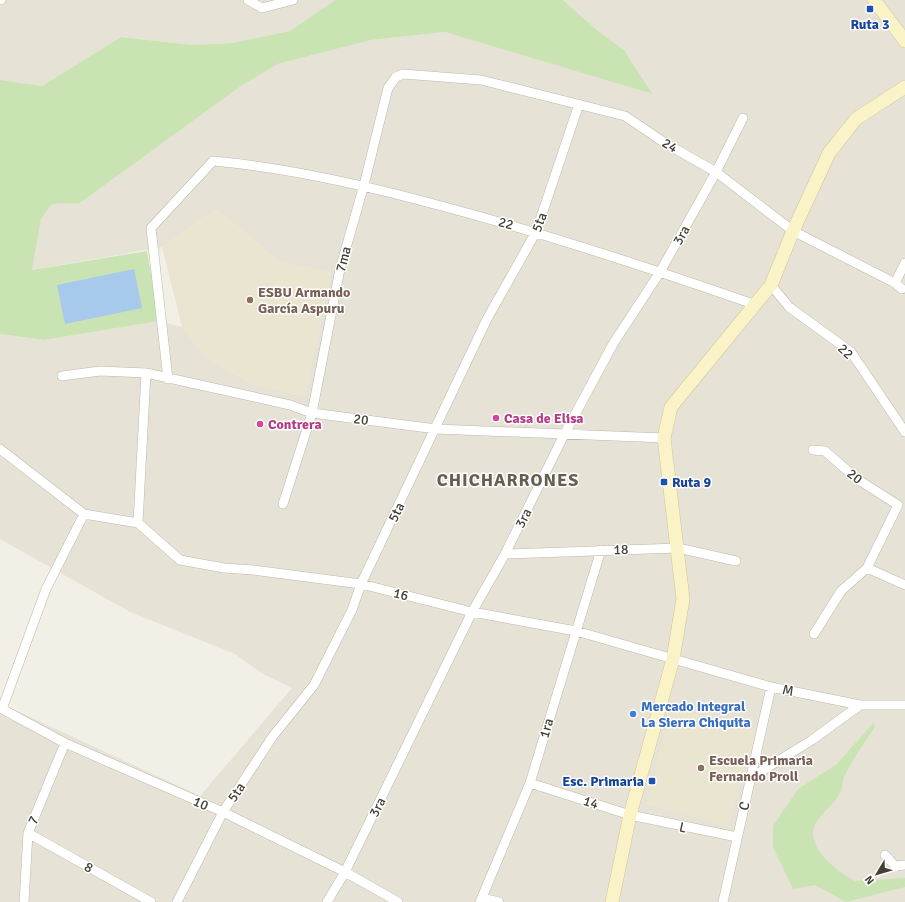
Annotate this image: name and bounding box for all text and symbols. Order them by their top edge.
marker: Ruta 3 [865,4,875,14]
place label: Ruta 3 [850,16,890,33]
street label: 24 [659,134,681,157]
street label: 5ta [528,210,551,234]
street label: 22 [496,213,515,234]
street label: 3ra [669,222,694,248]
street label: 7ma [332,244,355,274]
place label: ESBU Armando García Aspuru [258,284,350,317]
marker: ESBU Armando García Aspuru [245,295,255,305]
street label: 22 [834,340,857,363]
street label: 20 [352,410,369,429]
place label: Casa de Elisa [504,410,584,427]
marker: Casa de Elisa [491,413,501,423]
place label: Contrera [268,416,322,433]
marker: Contrera [255,419,265,429]
street label: 20 [843,465,866,488]
district label: CHICHARRONES [437,469,579,491]
place label: Ruta 9 [672,474,712,491]
marker: Ruta 9 [659,477,669,487]
street label: 5ta [385,500,408,525]
street label: 3ra [511,506,535,531]
street label: 18 [613,541,629,558]
street label: 16 [391,584,410,605]
street label: M [781,681,795,700]
place label: Mercado Integral La Sierra Chiquita [641,698,751,731]
marker: Mercado Integral La Sierra Chiquita [628,709,638,719]
street label: 1ra [535,716,557,740]
place label: Escuela Primaria Fernando Proll [709,752,813,785]
marker: Escuela Primaria Fernando Proll [696,763,706,773]
place label: Esc. Primaria [562,773,644,790]
marker: Esc. Primaria [647,776,657,786]
street label: 5ta [224,779,249,805]
street label: 14 [581,792,601,813]
street label: 10 [190,793,211,814]
street label: 3ra [365,795,389,820]
street label: C [735,800,754,812]
street label: 7 [24,813,43,827]
street label: L [678,818,688,837]
north arrow [857,854,897,894]
street label: 8 [81,858,96,877]
text: N [862,873,877,887]

